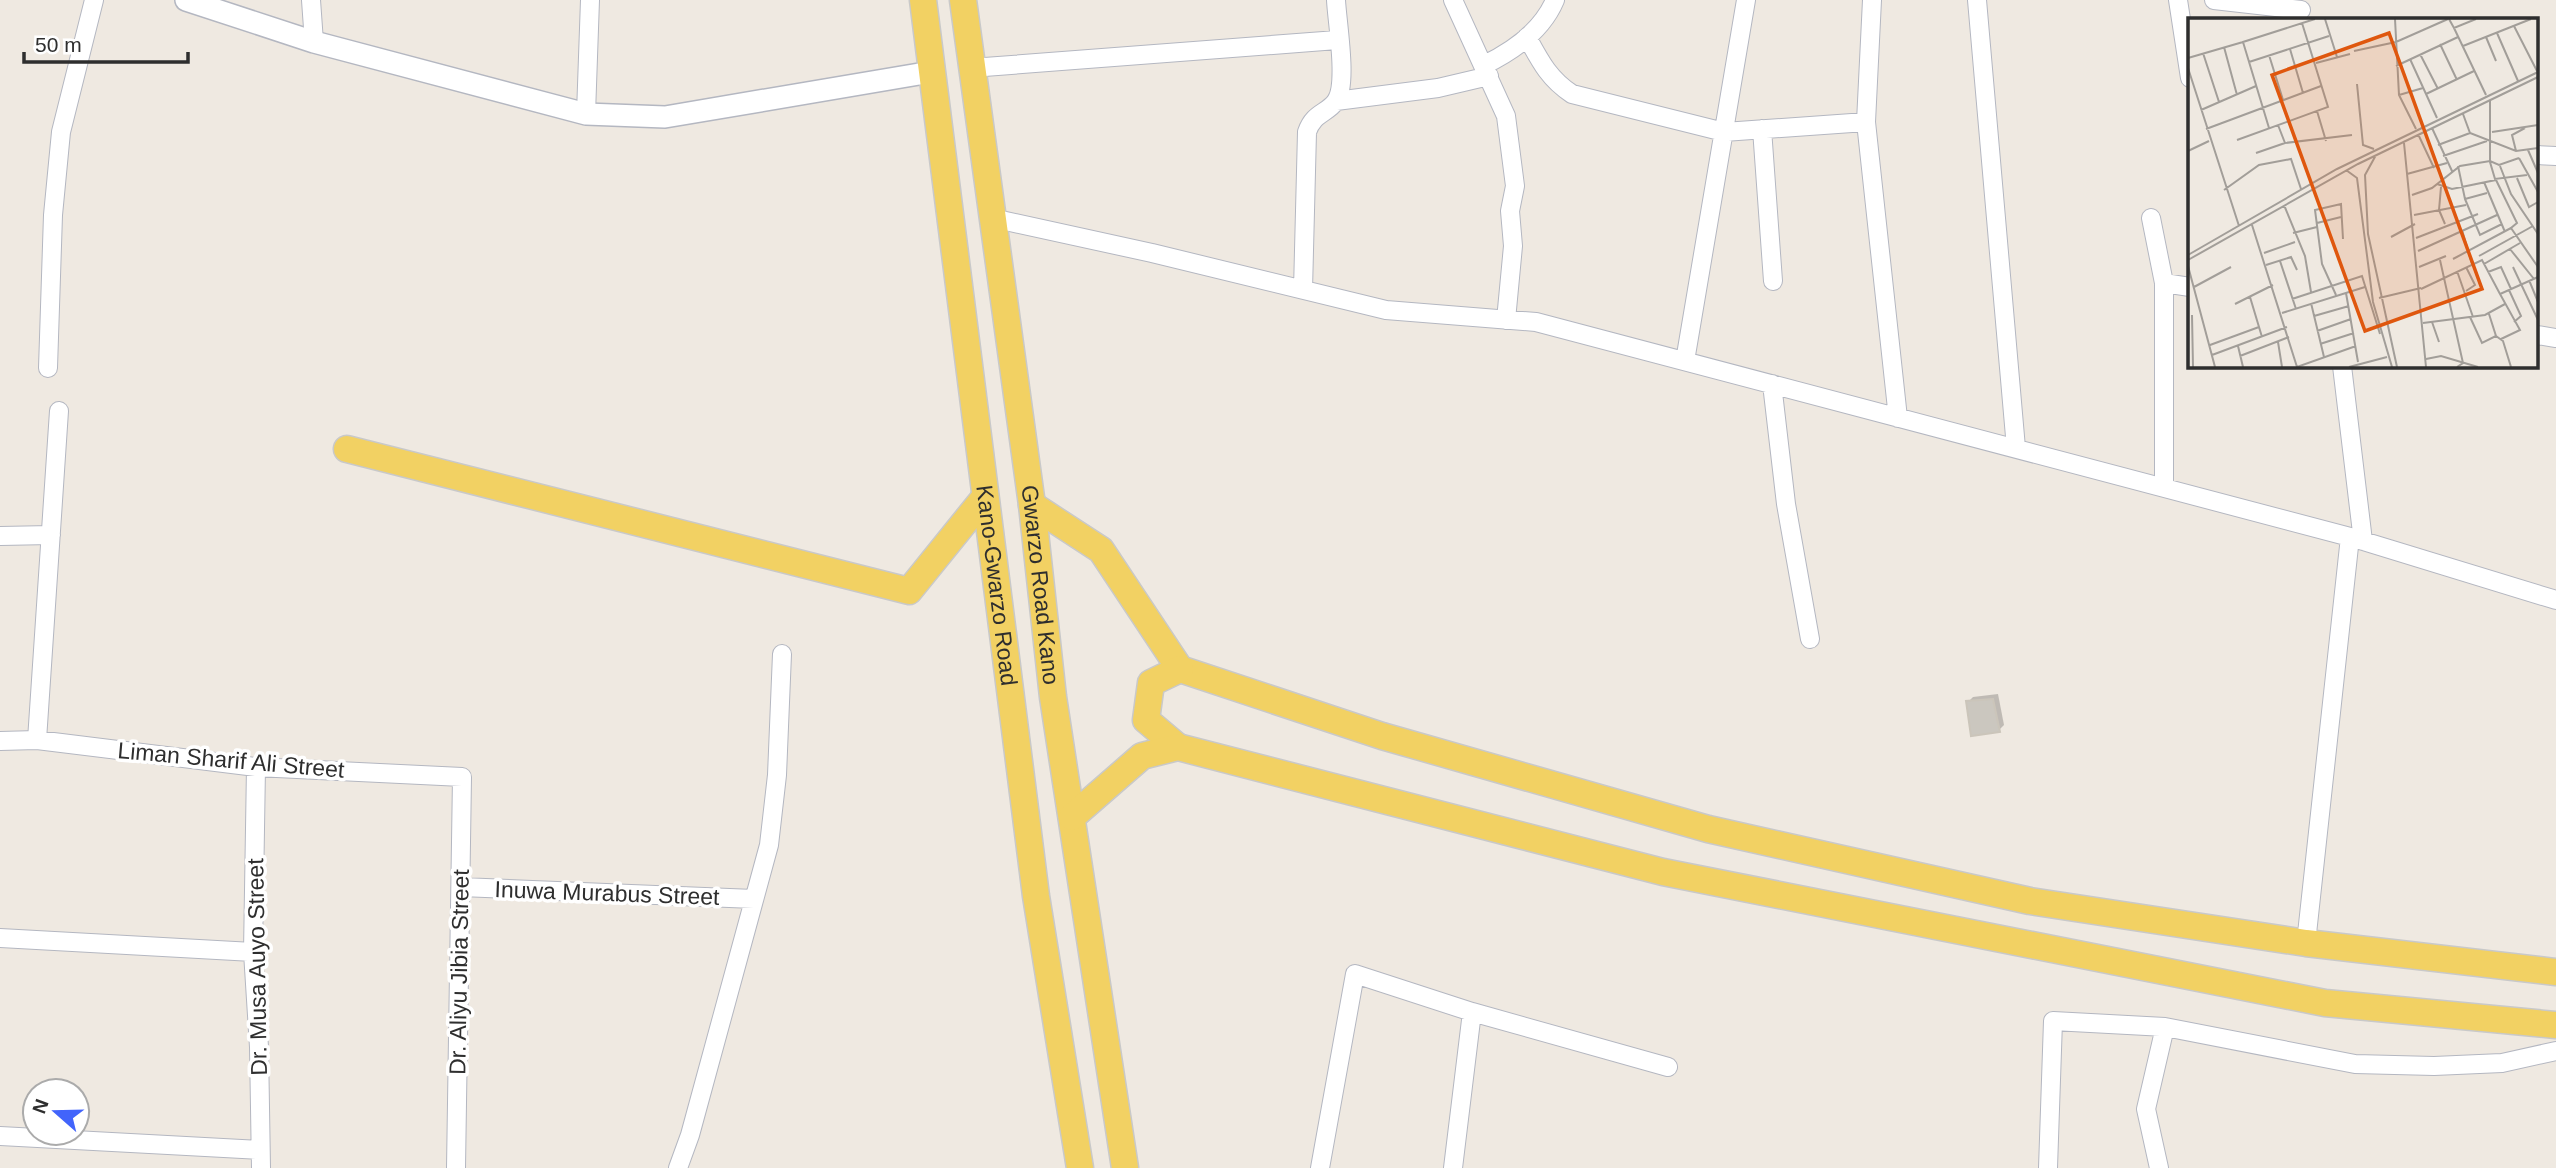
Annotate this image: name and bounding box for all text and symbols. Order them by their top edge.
inset map [2188,18,2538,368]
scale bar [24,21,189,65]
text: 50 m [35,33,82,56]
street label: Kano-Gwarzo Road [971,483,1022,687]
street label: Gwarzo Road Kano [1016,483,1065,686]
street label: Liman Sharif Ali Street [117,737,346,783]
street label: Dr. Musa Auyo Street [242,858,272,1076]
street label: Dr. Aliyu Jibia Street [444,868,474,1075]
street label: Inuwa Murabus Street [494,876,720,910]
north arrow [21,1077,91,1147]
text: N [28,1096,53,1116]

